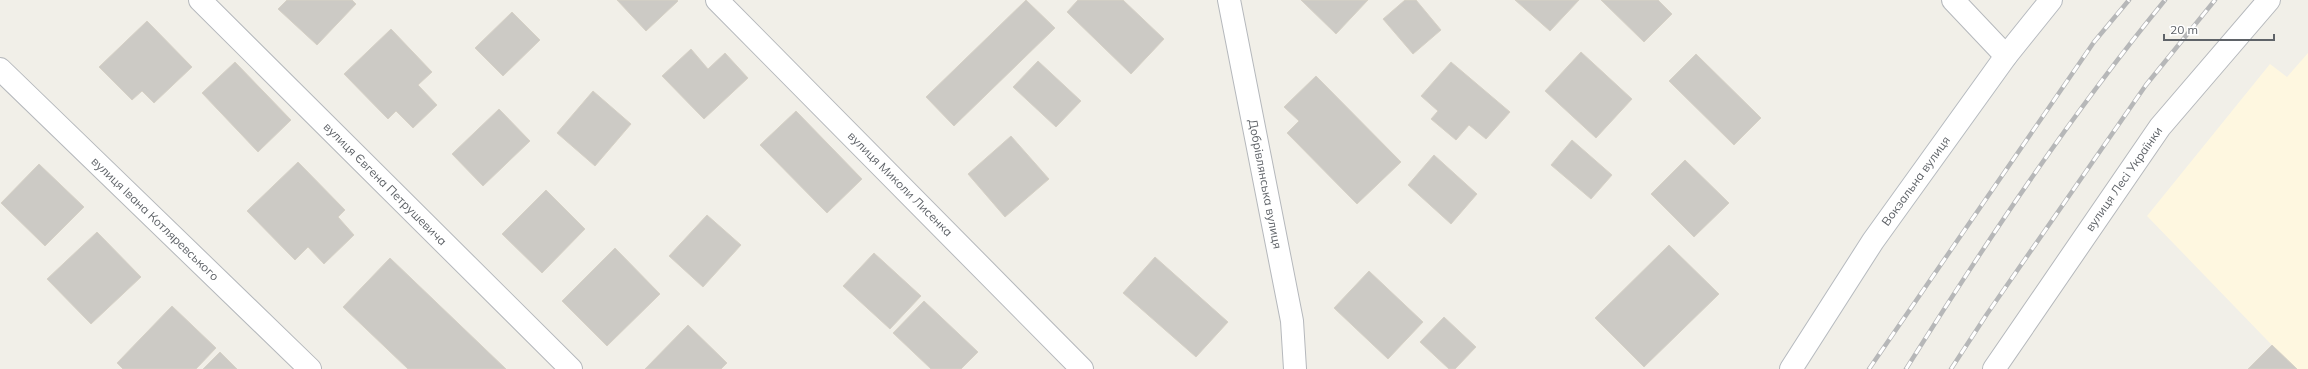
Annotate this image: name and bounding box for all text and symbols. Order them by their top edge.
scale bar [2164,16,2274,42]
text: 20 m [2170,22,2198,37]
street label: Добрівлянська вулиця [1246,118,1285,250]
street label: вулиця Євгена Петрушевича [321,119,450,248]
street label: вулиця Лесі Українки [2082,124,2165,234]
street label: вулиця Миколи Лисенка [845,128,956,239]
street label: Вокзальна вулиця [1878,133,1953,228]
street label: вулиця Івана Котляревського [88,154,222,284]

